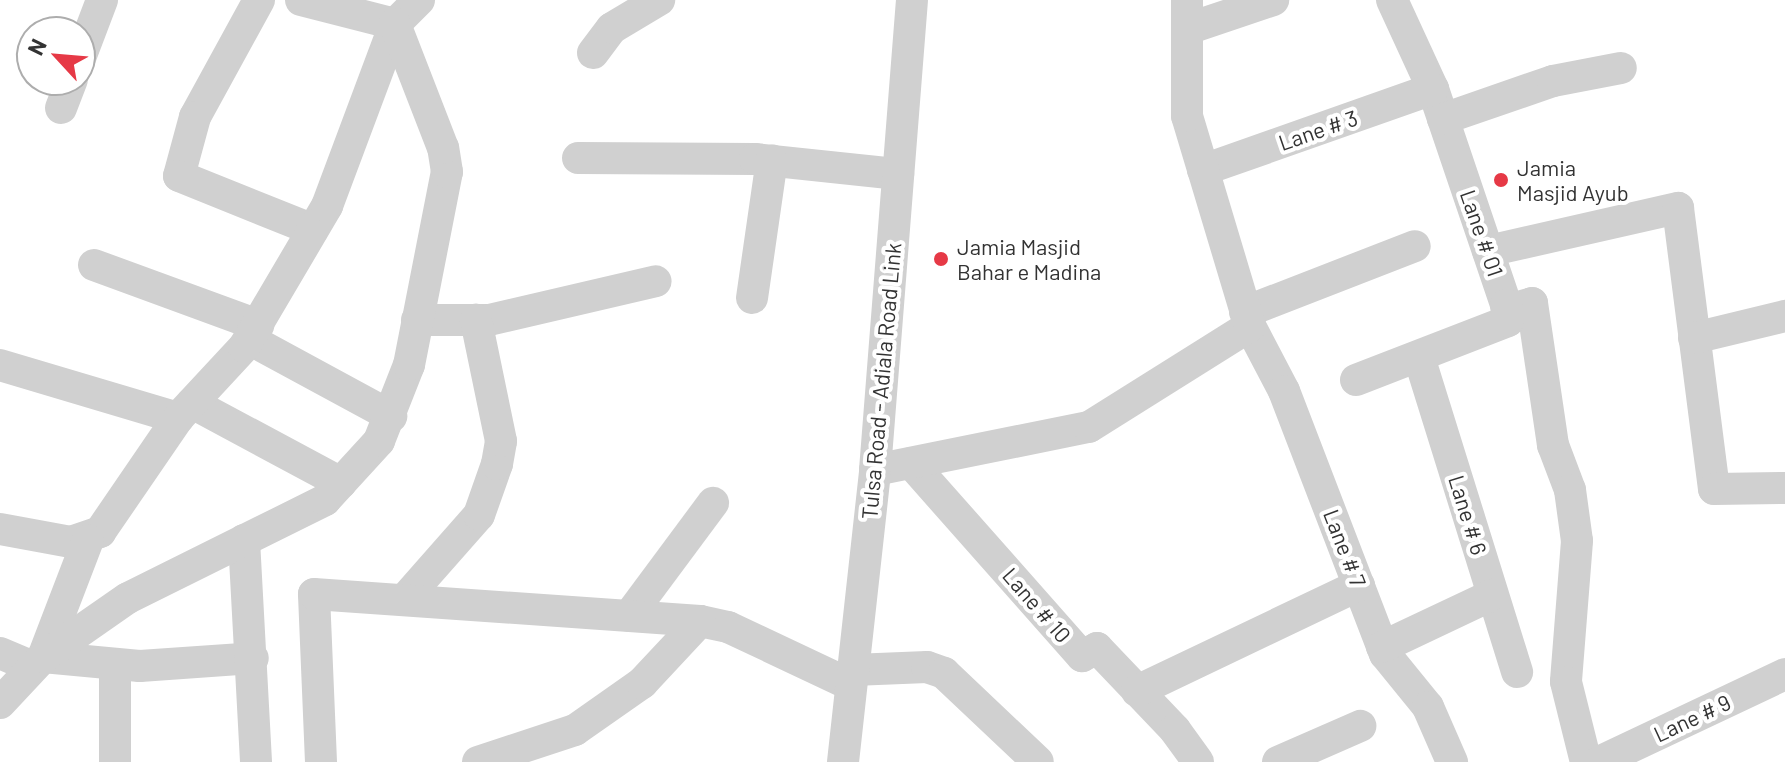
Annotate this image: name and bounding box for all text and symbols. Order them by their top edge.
north arrow [16,16,96,96]
text: N [21,34,51,59]
street label: Lane # 3 [1275,104,1361,156]
place label: Jamia Masjid Ayub [1517,154,1629,206]
marker: Jamia Masjid Ayub [1492,171,1510,189]
street label: Lane # 01 [1455,186,1509,280]
place label: Jamia Masjid Bahar e Madina [957,233,1101,284]
street label: Tulsa Road - Adiala Road Link [856,242,906,520]
marker: Jamia Masjid Bahar e Madina [932,250,950,268]
street label: Lane # 6 [1443,472,1493,558]
street label: Lane # 7 [1318,506,1372,590]
street label: Lane # 10 [997,562,1077,648]
street label: Lane # 9 [1649,689,1735,747]

